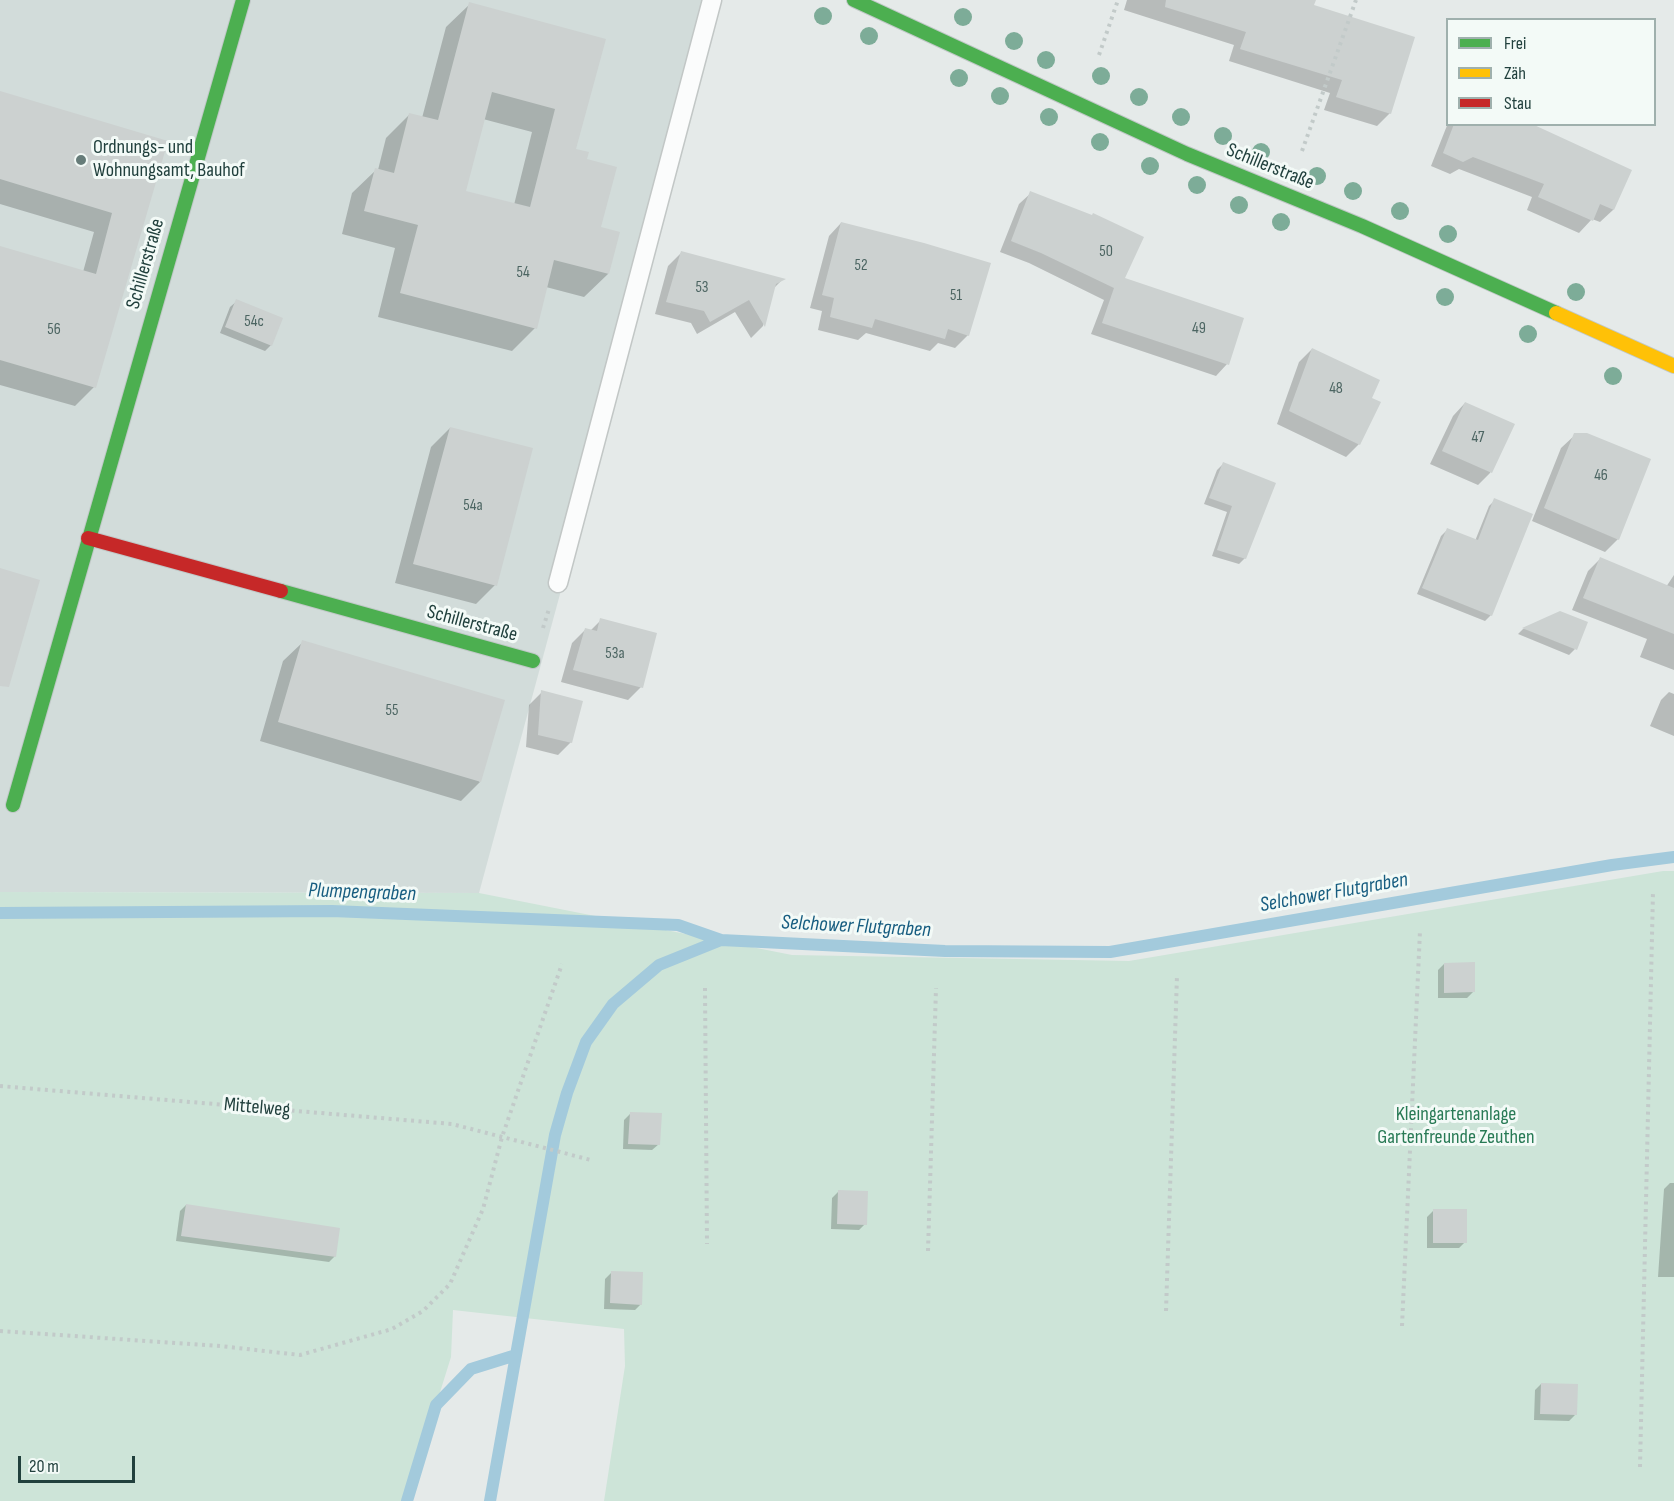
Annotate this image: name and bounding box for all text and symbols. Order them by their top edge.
legend [1446,18,1656,126]
text: Frei [1504,33,1526,54]
text: Zäh [1504,63,1526,84]
text: Stau [1504,93,1532,114]
place label: Ordnungs- und Wohnungsamt, Bauhof [93,136,245,183]
street label: Schillerstraße [1223,139,1317,195]
marker: Ordnungs- und Wohnungsamt, Bauhof [74,153,88,167]
street label: Schillerstraße [122,216,170,312]
house number: 50 [1099,242,1113,262]
house number: 52 [854,256,868,276]
house number: 54 [516,263,530,283]
house number: 53 [695,278,709,298]
house number: 51 [950,286,962,306]
house number: 54c [244,312,264,332]
house number: 49 [1192,319,1206,339]
house number: 56 [47,320,61,340]
house number: 48 [1329,379,1343,399]
house number: 47 [1472,428,1484,448]
house number: 46 [1594,466,1608,486]
house number: 54a [463,496,483,516]
street label: Schillerstraße [424,600,520,648]
house number: 53a [605,644,625,664]
house number: 55 [386,701,398,721]
water label: Selchower Flutgraben [1258,868,1410,918]
water label: Plumpengraben [308,879,416,907]
water label: Selchower Flutgraben [781,910,931,944]
street label: Mittelweg [223,1093,291,1123]
park label: Kleingartenanlage Gartenfreunde Zeuthen [1377,1103,1535,1150]
scale bar [21,1444,138,1482]
text: 20 m [29,1456,59,1477]

